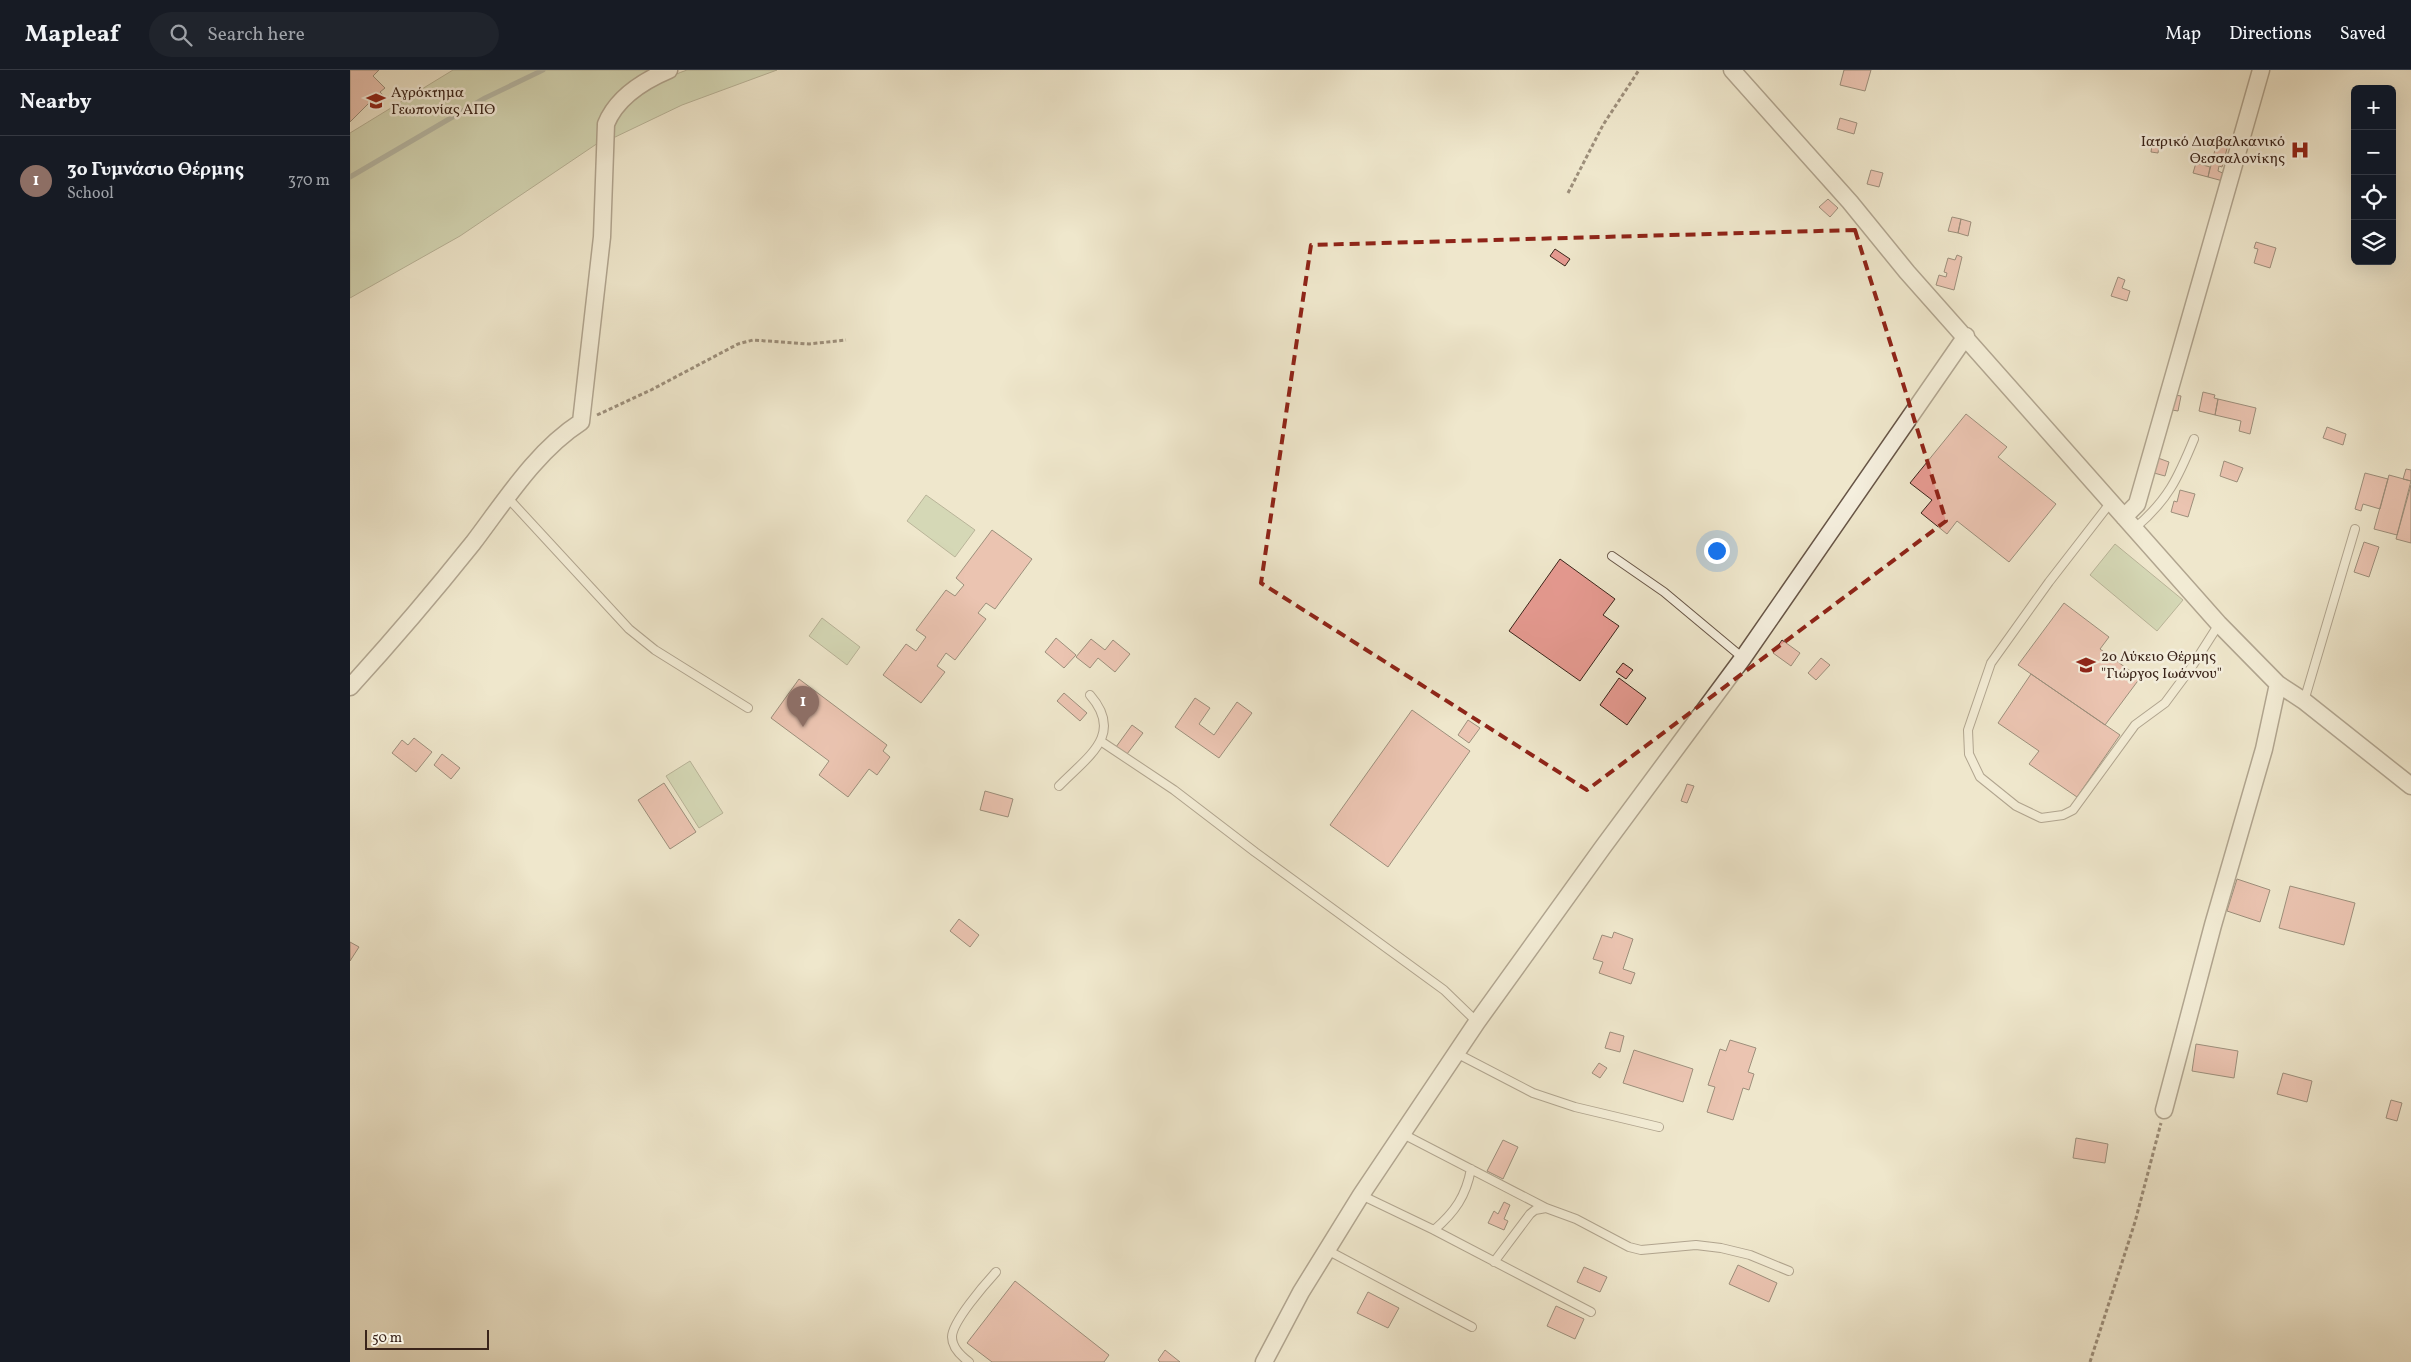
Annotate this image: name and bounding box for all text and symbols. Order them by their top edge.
search box [149,12,499,57]
text: Mapleaf [25,18,119,52]
icon: search [167,21,195,49]
text: Search here [207,22,305,48]
text: Map [2165,22,2201,47]
text: Directions [2229,22,2312,47]
text: Saved [2340,22,2386,47]
place label: Αγρόκτημα Γεωπονίας ΑΠΘ [391,83,495,121]
map controls [2351,85,2396,265]
button: + [2351,85,2396,130]
text: Nearby [20,88,91,117]
school or university icon: Αγρόκτημα Γεωπονίας ΑΠΘ [365,90,387,112]
button: − [2351,130,2396,175]
place label: Ιατρικό Διαβαλκανικό Θεσσαλονίκης [2141,132,2285,170]
hospital icon: Ιατρικό Διαβαλκανικό Θεσσαλονίκης [2289,139,2311,161]
text: 3ο Γυμνάσιο Θέρμης [67,157,244,183]
text: 1 [33,170,39,192]
text: 370 m [288,170,330,192]
button: locate [2351,175,2396,220]
text: School [67,183,114,205]
button: layers [2351,220,2396,265]
your location [1704,538,1730,564]
place label: 2ο Λύκειο Θέρμης "Γιώργος Ιωάννου" [2101,647,2222,685]
school or university icon: 2ο Λύκειο Θέρμης "Γιώργος Ιωάννου" [2075,654,2097,676]
pin: 1 [787,686,819,727]
scale bar [365,1327,489,1350]
text: 50 m [372,1329,402,1348]

